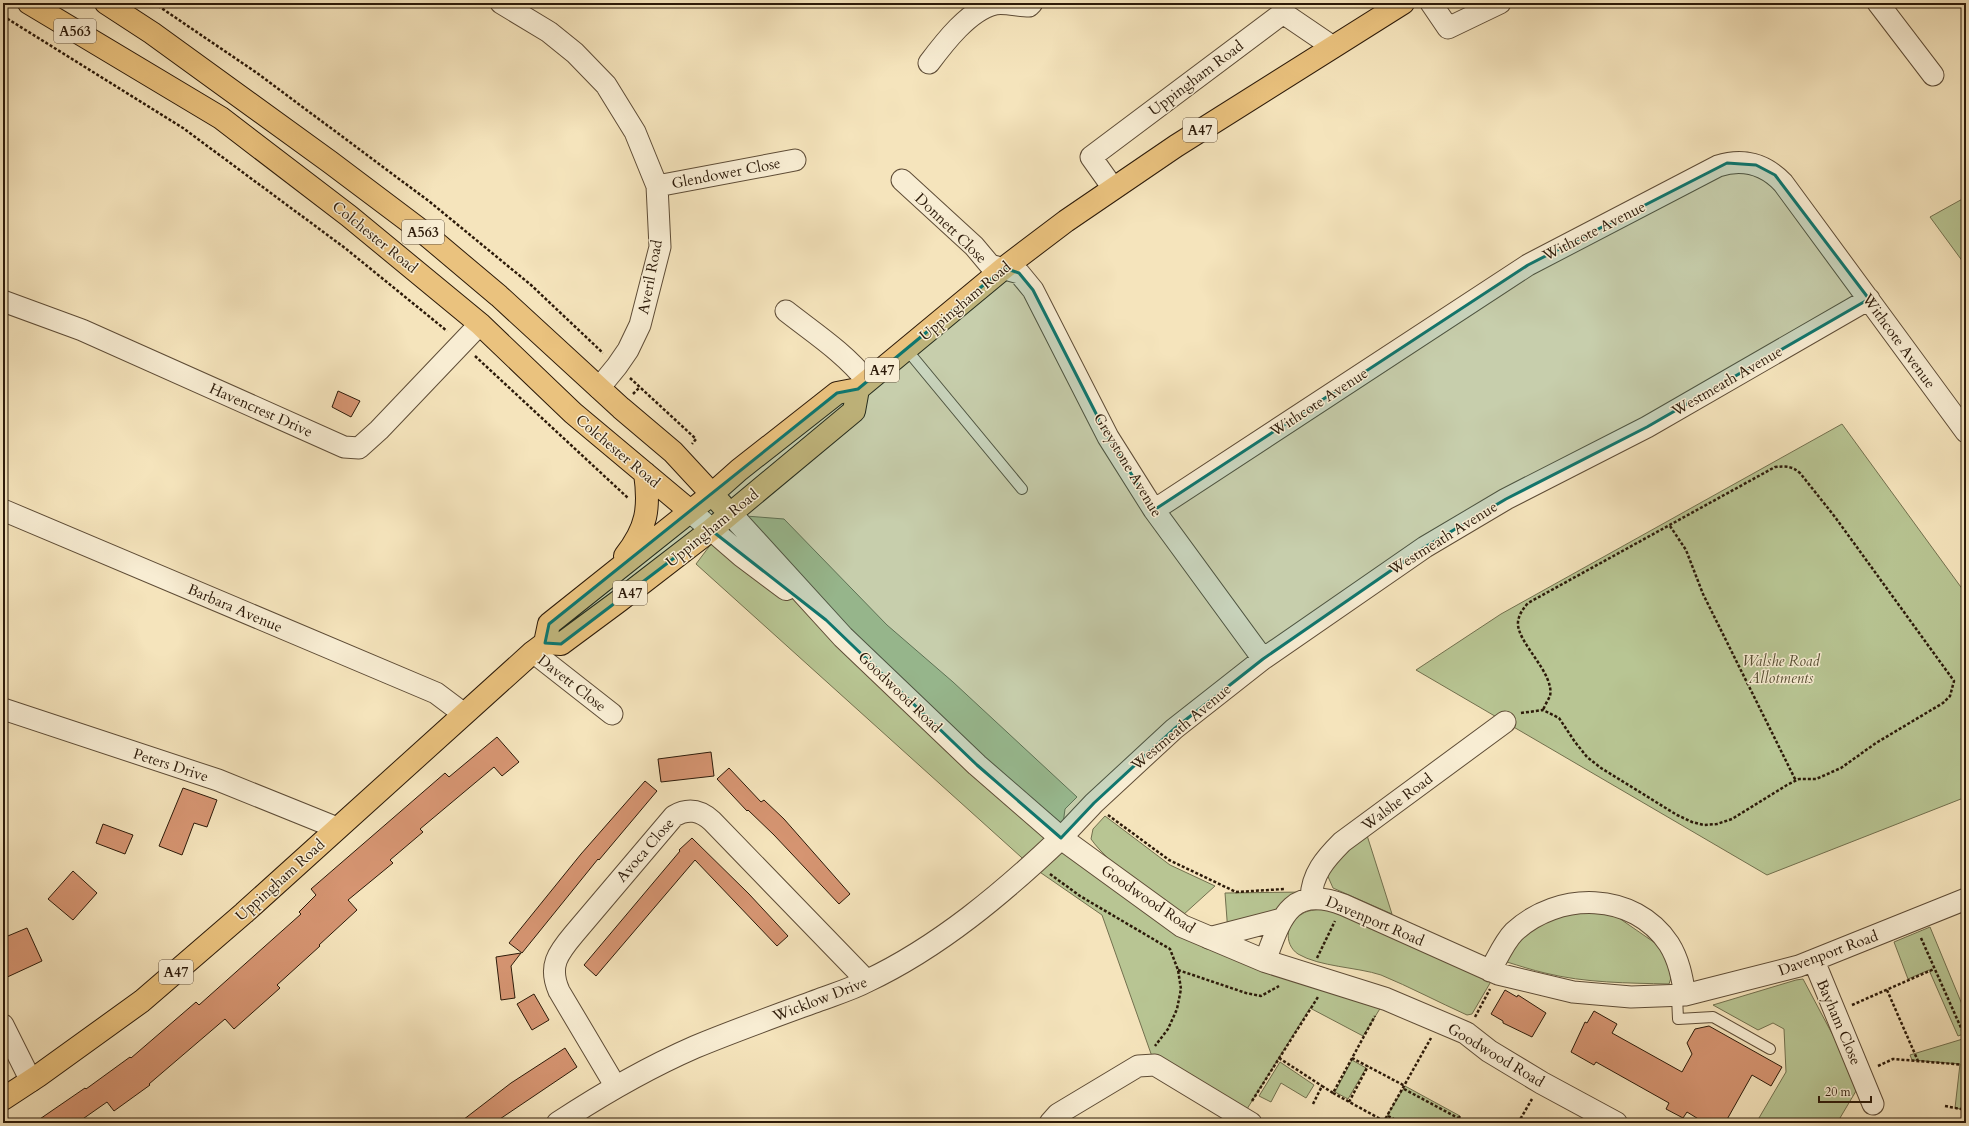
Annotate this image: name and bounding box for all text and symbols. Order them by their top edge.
road number: A563 [54,19,96,43]
street label: Uppingham Road [1145,36,1247,120]
road number: A47 [1183,118,1217,142]
street label: Glendower Close [670,153,782,193]
street label: Donnett Close [911,189,991,268]
street label: Colchester Road [328,196,422,278]
street label: Withcote Avenue [1538,196,1649,266]
road number: A563 [402,220,444,244]
street label: Averil Road [633,238,667,316]
street label: Uppingham Road [915,257,1015,345]
street label: Withcote Avenue [1857,289,1940,393]
street label: Westmeath Avenue [1667,341,1786,421]
road number: A47 [865,358,899,382]
street label: Withcote Avenue [1265,363,1372,442]
street label: Havencrest Drive [206,378,316,442]
street label: Greystone Avenue [1089,409,1167,521]
street label: Colchester Road [572,410,664,492]
street label: Uppingham Road [662,484,763,572]
street label: Westmeath Avenue [1384,496,1501,580]
street label: Barbara Avenue [184,579,286,637]
road number: A47 [613,581,647,605]
street label: Goodwood Road [854,647,946,737]
street label: Davett Close [534,650,611,716]
park label: Walshe Road Allotments [1742,651,1821,688]
street label: Westmeath Avenue [1126,679,1235,775]
street label: Peters Drive [131,743,211,787]
street label: Walshe Road [1357,769,1437,836]
street label: Avoca Close [612,814,679,886]
street label: Uppingham Road [231,834,329,925]
street label: Goodwood Road [1097,860,1199,938]
street label: Davenport Road [1323,891,1427,951]
street label: Davenport Road [1775,926,1881,980]
road number: A47 [159,960,193,984]
street label: Wicklow Drive [769,972,870,1027]
street label: Bayham Close [1812,976,1866,1068]
street label: Goodwood Road [1444,1018,1548,1092]
scale bar [1819,1078,1871,1104]
text: 20 m [1825,1084,1852,1100]

